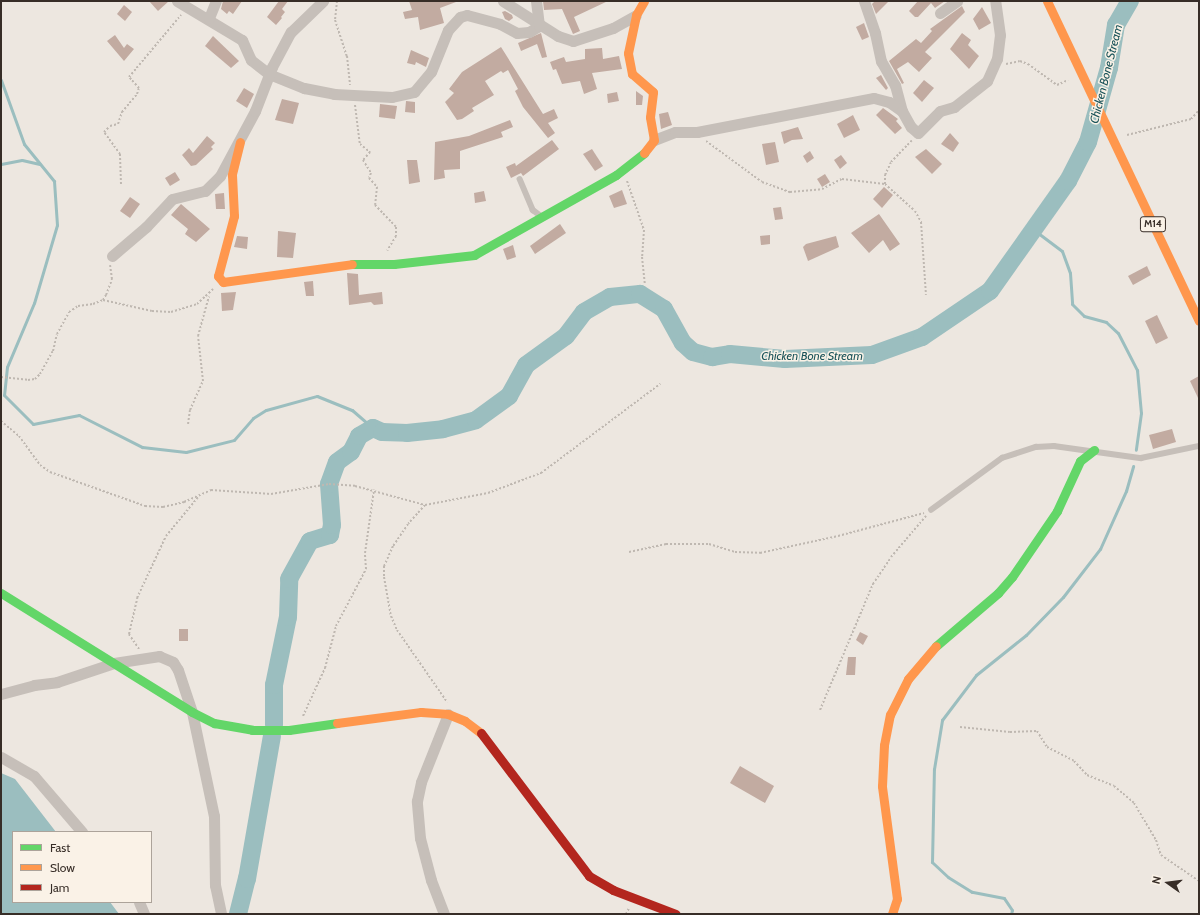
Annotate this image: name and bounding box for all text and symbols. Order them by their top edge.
water label: Chicken Bone Stream [1087,23,1125,125]
road number: M14 [1139,216,1167,232]
water label: Chicken Bone Stream [761,349,863,363]
legend [12,831,152,903]
text: Fast [50,840,70,855]
text: Slow [50,860,75,875]
north arrow [1148,863,1188,903]
text: N [1149,875,1164,886]
text: Jam [50,880,69,895]

